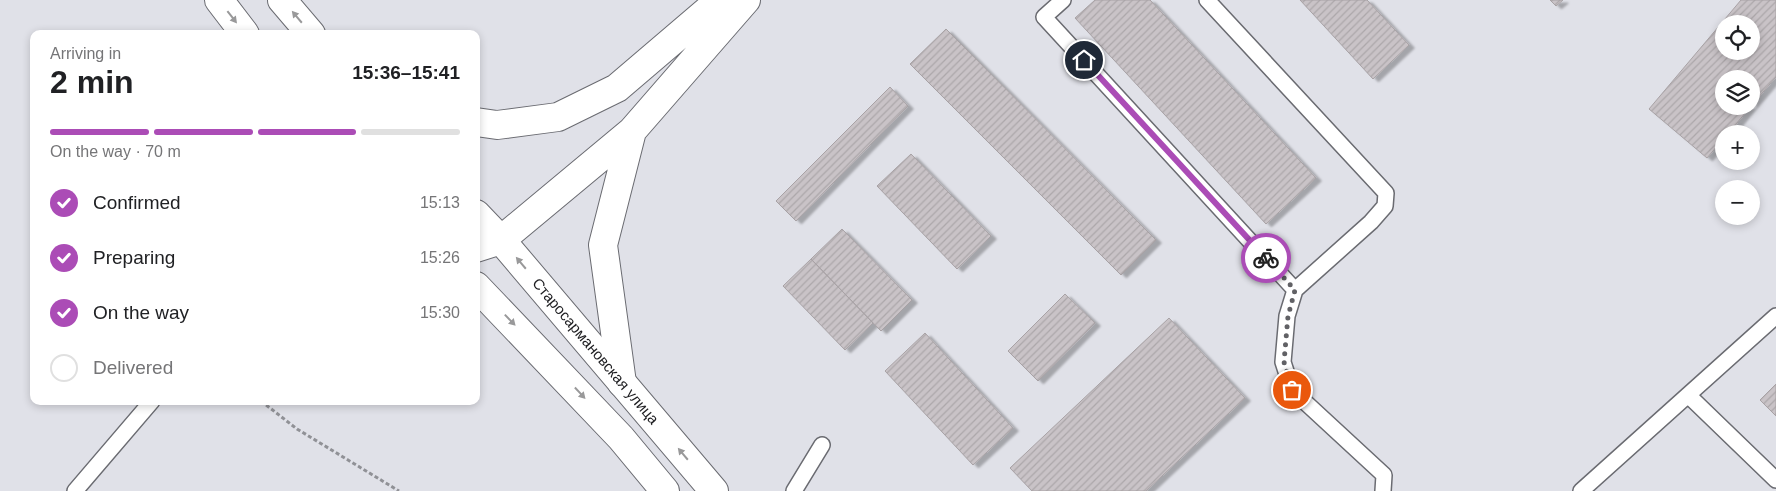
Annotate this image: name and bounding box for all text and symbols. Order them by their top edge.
one-way arrow [227,10,237,24]
one-way arrow [291,11,302,24]
map controls [1715,15,1760,225]
button: locate [1715,15,1760,60]
pin [1063,39,1105,81]
text: Arriving in [50,45,121,62]
icon: home [1070,46,1098,74]
text: 15:36–15:41 [352,62,460,83]
text: 2 min [50,64,134,100]
button: layers [1715,70,1760,115]
button: + [1715,125,1760,170]
text: On the way · 70 m [50,143,181,160]
button: − [1715,180,1760,225]
icon: check [50,189,78,217]
text: Confirmed [93,192,181,213]
text: 15:13 [420,194,460,211]
courier [1241,233,1291,283]
icon: check [50,244,78,272]
icon: bike [1252,244,1280,272]
text: Preparing [93,247,175,268]
text: 15:26 [420,249,460,266]
one-way arrow [516,257,527,270]
street label: Старосармановская улица [529,274,663,428]
icon: check [50,299,78,327]
text: On the way [93,302,189,323]
text: 15:30 [420,304,460,321]
one-way arrow [504,314,516,326]
text: Delivered [93,357,173,378]
pin [1271,369,1313,411]
icon: bag [1278,376,1306,404]
one-way arrow [574,387,586,399]
one-way arrow [678,448,689,460]

